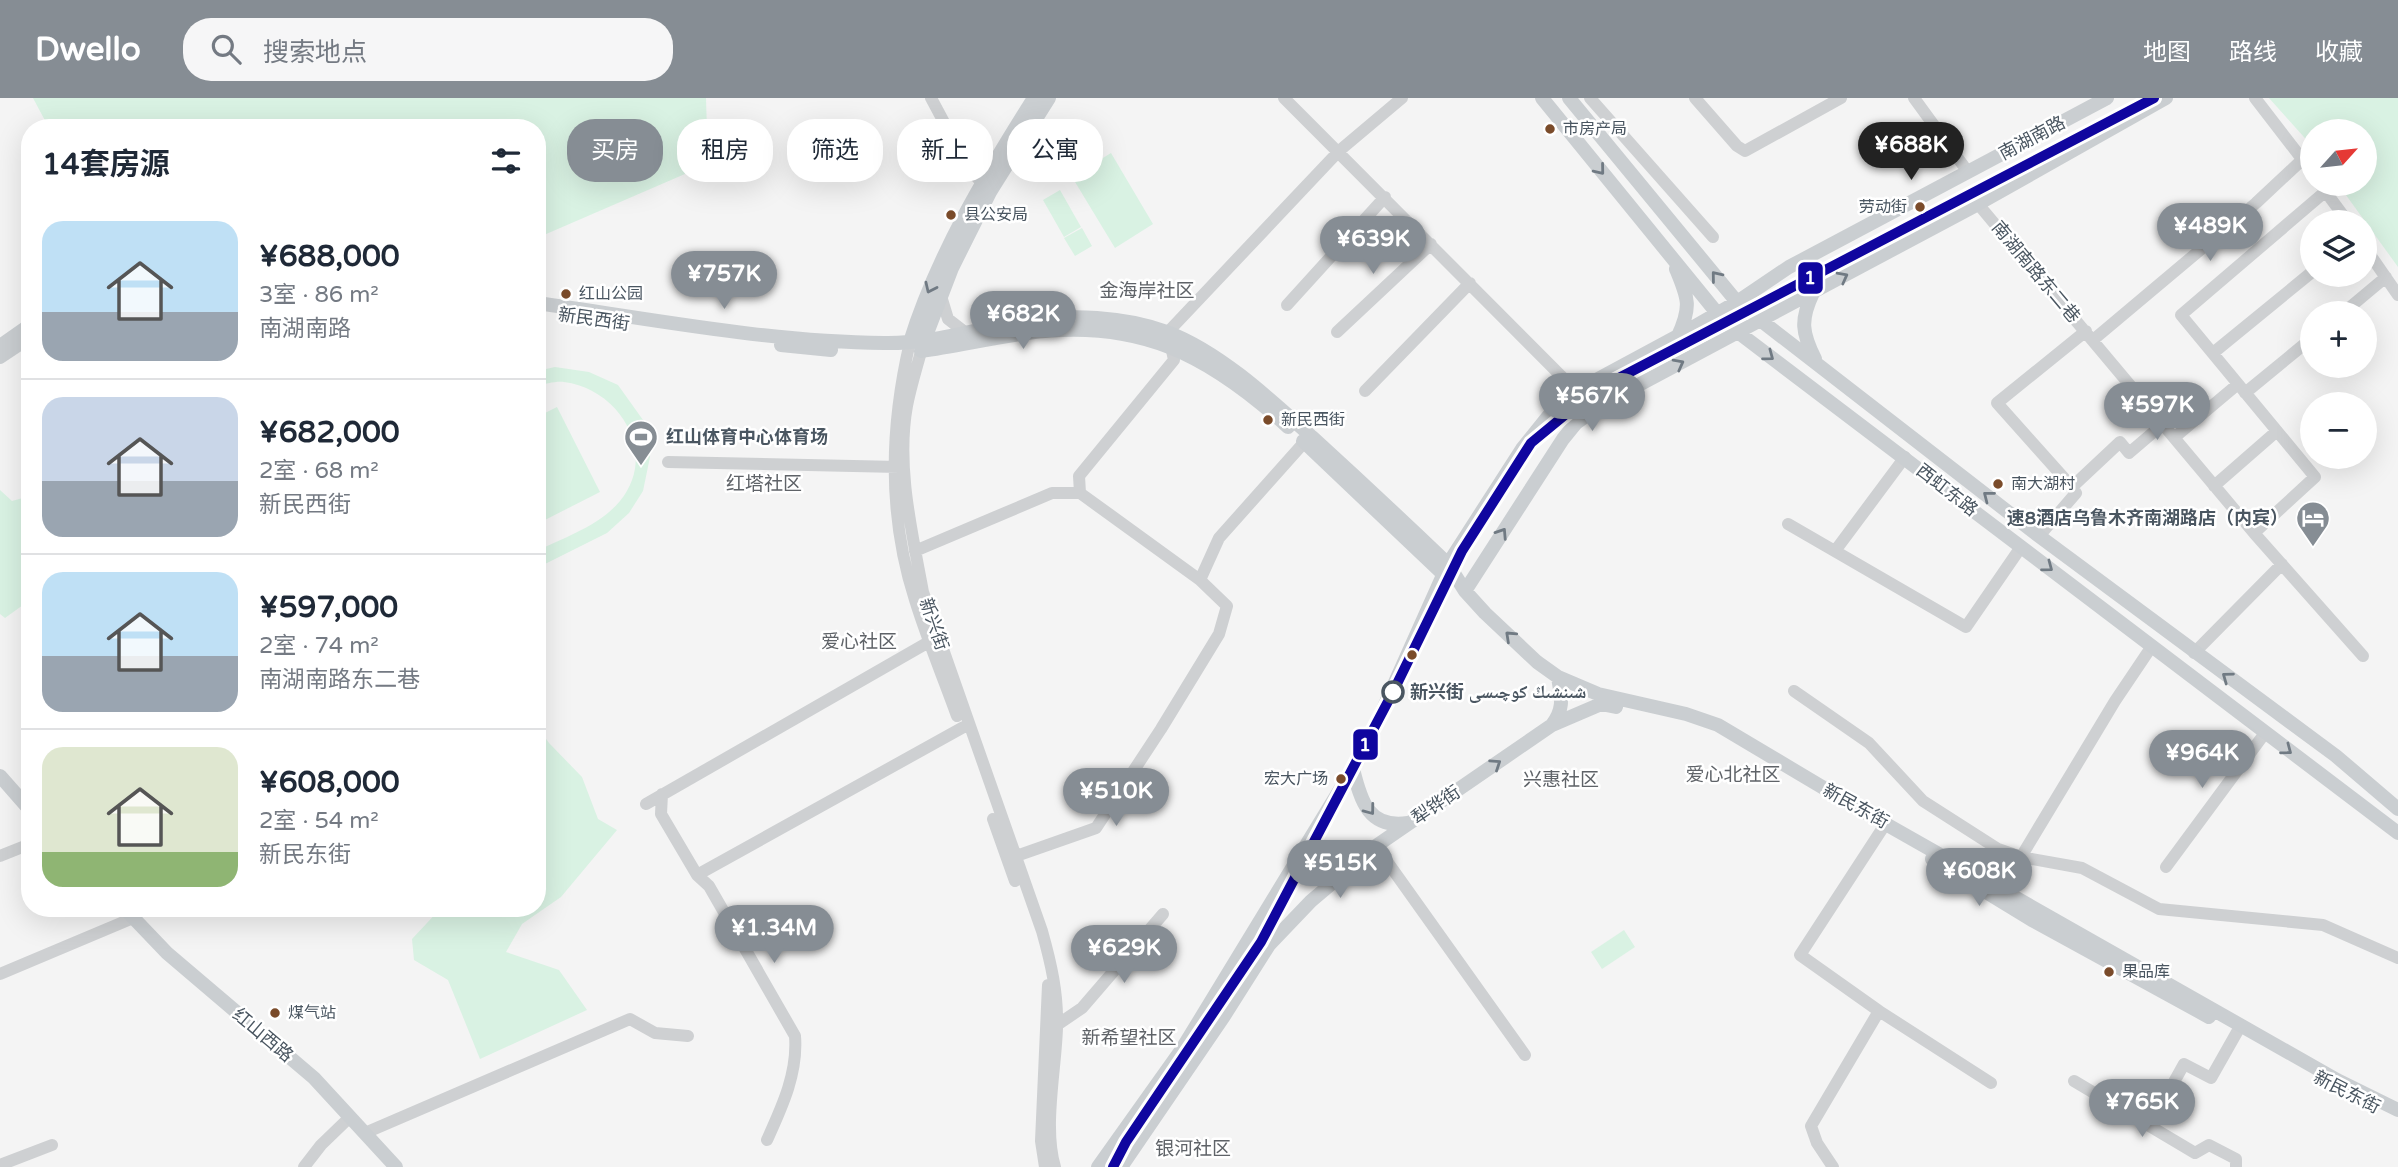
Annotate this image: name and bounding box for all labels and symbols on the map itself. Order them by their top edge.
street label: 南湖南路 [1995,111,2069,165]
place label: 市房产局 [1563,119,1627,139]
north arrow [2300,119,2376,196]
marker: 市房产局 [1543,122,1557,136]
pin: ¥688K [1862,122,1960,182]
one-way arrow [1592,162,1605,174]
place label: 劳动街 [1859,197,1907,217]
marker: 劳动街 [1913,200,1927,214]
pin: ¥489K [2161,204,2259,263]
place label: 县公安局 [964,205,1028,225]
marker: 县公安局 [944,208,958,222]
pin: ¥639K [1324,216,1422,276]
street label: 南湖南路东二巷 [1987,217,2085,327]
pin: ¥757K [675,252,773,311]
line badge: 1 [1797,261,1824,295]
text: 1 [1804,267,1816,289]
one-way arrow [1836,271,1848,285]
one-way arrow [1712,272,1724,285]
district label: 金海岸社区 [1099,280,1195,302]
one-way arrow [924,281,938,293]
place label: 红山公园 [579,284,643,304]
marker: 红山公园 [559,287,573,301]
pin: ¥682K [974,292,1072,351]
street label: 新民西街 [557,303,631,335]
one-way arrow [1761,347,1774,360]
one-way arrow [1672,359,1684,373]
pin: ¥567K [1543,374,1641,433]
pin: ¥597K [2108,382,2206,442]
place label: 新民西街 [1281,410,1345,430]
marker: 新民西街 [1261,413,1275,427]
sports icon: 红山体育中心体育场 [622,418,660,467]
place label: 红山体育中心体育场 [666,426,828,448]
street label: 西虹东路 [1912,459,1982,521]
district label: 红塔社区 [726,473,802,495]
place label: 南大湖村 [2011,474,2075,494]
marker: 南大湖村 [1991,477,2005,491]
one-way arrow [1983,491,1995,504]
hotel icon: 速8酒店乌鲁木齐南湖路店（内宾） [2294,499,2332,548]
place label: 速8酒店乌鲁木齐南湖路店（内宾） [2007,507,2288,529]
one-way arrow [1494,528,1507,541]
one-way arrow [2040,559,2053,572]
street label: 新兴街 [915,595,953,653]
district label: 爱心社区 [821,631,897,653]
one-way arrow [1505,632,1518,644]
unlabelled marker [1405,648,1419,662]
one-way arrow [2223,673,2235,686]
marker: 新兴街 شىنشىڭ كوچىسى [1382,681,1404,703]
place label: 新兴街 شىنشىڭ كوچىسى [1410,681,1586,703]
line badge: 1 [1352,728,1379,761]
pin: ¥964K [2153,730,2251,790]
text: 1 [1359,734,1371,756]
one-way arrow [2280,741,2292,754]
one-way arrow [1488,760,1501,772]
district label: 爱心北社区 [1685,764,1781,786]
pin: ¥510K [1067,768,1165,828]
place label: 宏大广场 [1264,769,1328,789]
district label: 兴惠社区 [1523,769,1599,791]
marker: 宏大广场 [1334,772,1348,786]
street label: 新民东街 [1819,779,1893,833]
street label: 犁铧街 [1407,781,1465,829]
one-way arrow [1362,802,1374,815]
pin: ¥515K [1291,840,1389,900]
pin: ¥608K [1930,848,2028,908]
pin: ¥1.34M [717,906,831,965]
pin: ¥629K [1075,926,1173,985]
place label: 果品库 [2122,962,2170,982]
marker: 果品库 [2102,965,2116,979]
street label: 红山西路 [228,1003,298,1067]
place label: 煤气站 [288,1003,336,1023]
marker: 煤气站 [268,1006,282,1020]
district label: 新希望社区 [1081,1027,1177,1049]
street label: 新民东街 [2310,1066,2384,1118]
pin: ¥765K [2093,1080,2191,1139]
district label: 银河社区 [1155,1138,1231,1160]

